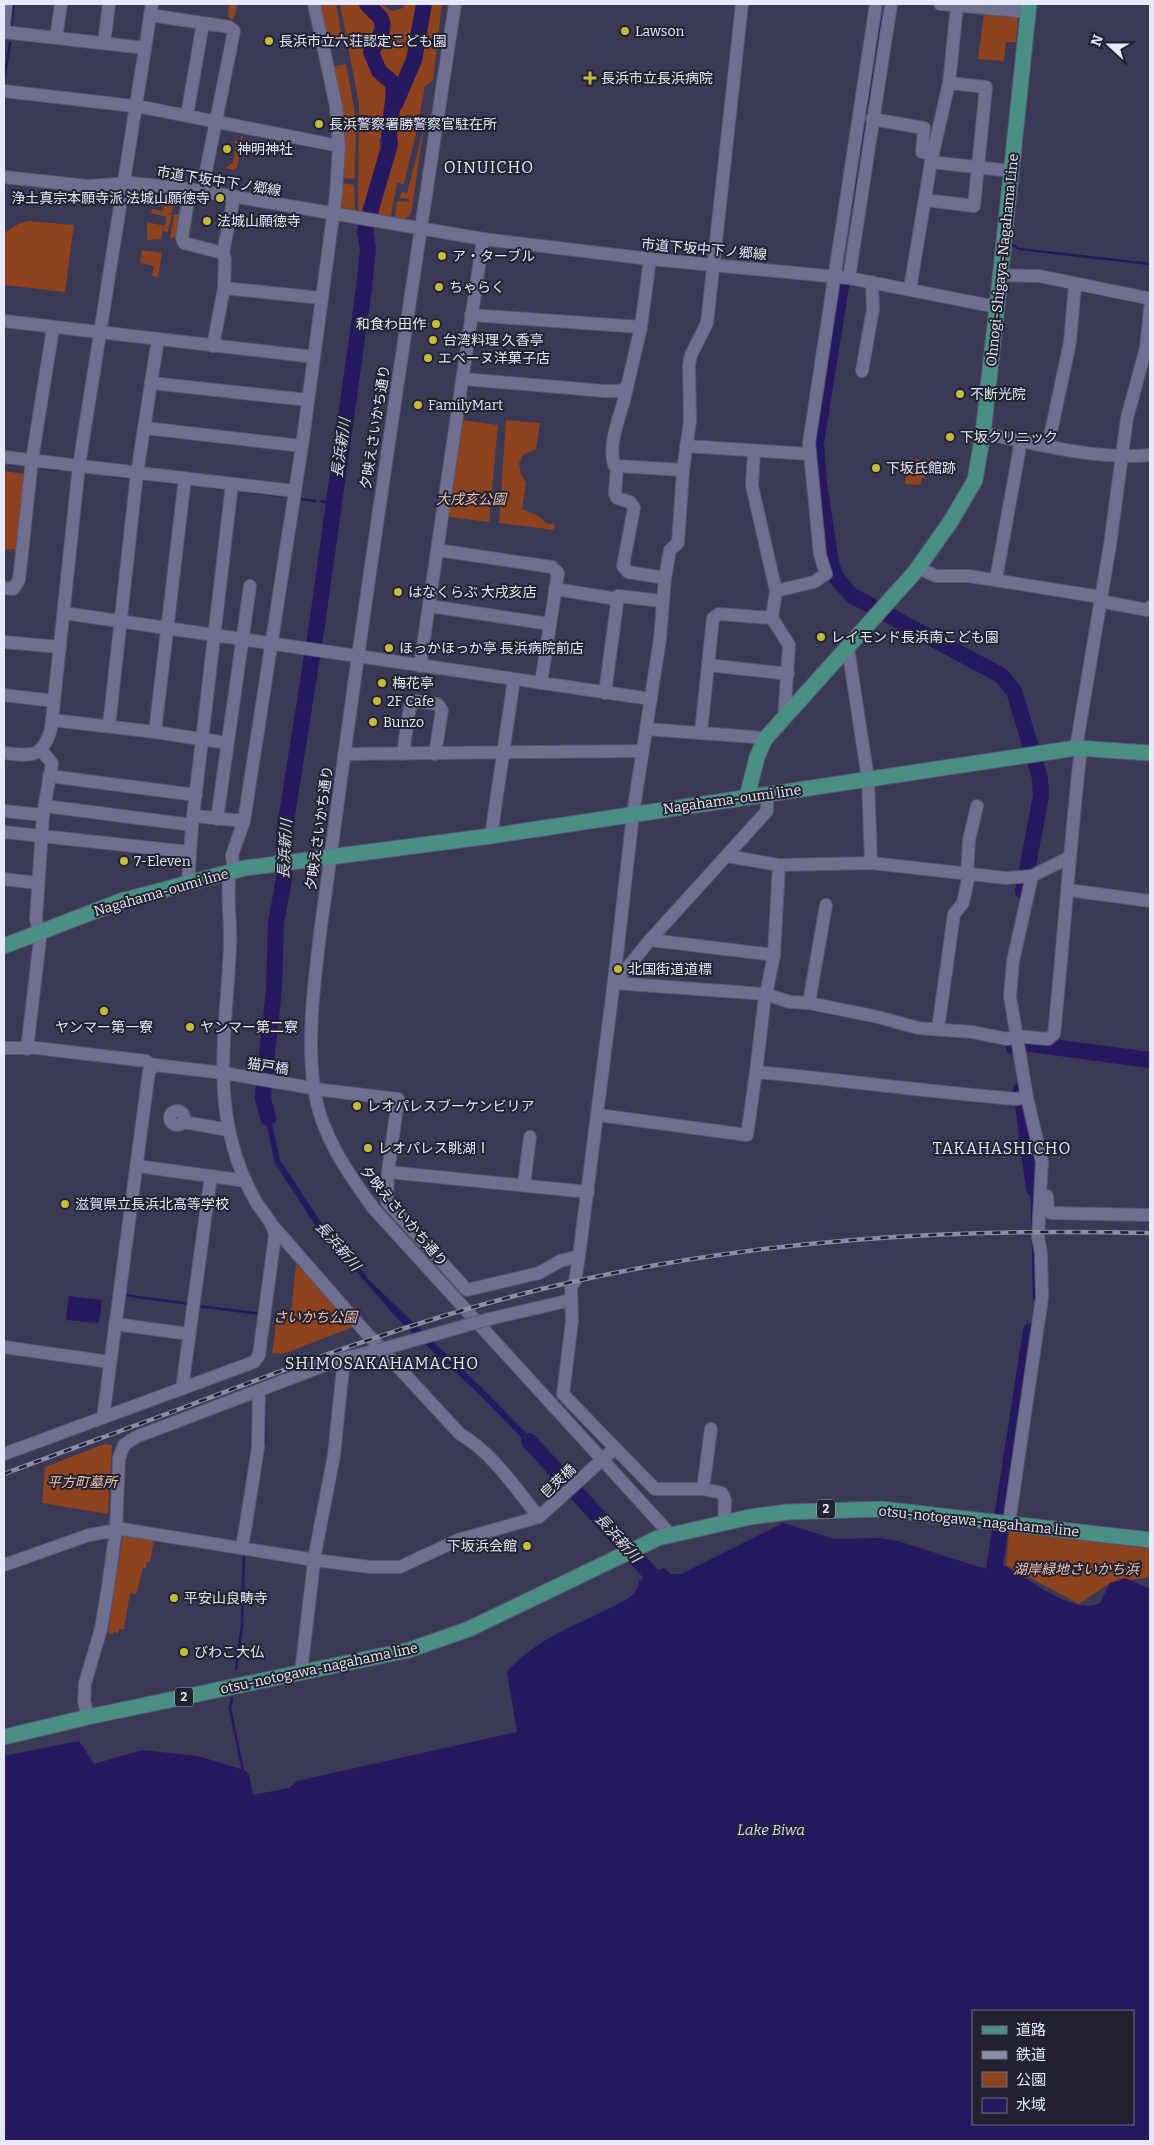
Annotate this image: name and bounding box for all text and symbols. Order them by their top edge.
north arrow [1084,20,1134,70]
place label: Lawson [635,23,684,40]
marker: Lawson [619,25,631,37]
text: N [1087,32,1107,49]
place label: 長浜市立六荘認定こども園 [279,33,447,50]
marker: 長浜市立六荘認定こども園 [263,35,275,47]
place label: 長浜市立長浜病院 [601,70,713,87]
marker: 長浜市立長浜病院 [583,71,597,85]
place label: 長浜警察署勝警察官駐在所 [329,116,497,133]
marker: 長浜警察署勝警察官駐在所 [313,118,325,130]
place label: 神明神社 [237,141,293,158]
marker: 神明神社 [221,143,233,155]
street label: Ohnogi-Shigaya-Nagahama Line [983,153,1022,367]
district label: OINUICHO [444,158,534,177]
street label: 市道下坂中下ノ郷線 [155,163,282,200]
place label: 浄土真宗本願寺派 法城山願徳寺 [11,190,210,207]
marker: 浄土真宗本願寺派 法城山願徳寺 [214,192,226,204]
place label: 法城山願徳寺 [217,213,301,230]
marker: 法城山願徳寺 [201,215,213,227]
street label: 市道下坂中下ノ郷線 [640,236,767,263]
place label: ア・ターブル [452,248,535,265]
marker: ア・ターブル [436,250,448,262]
place label: ちゃらく [449,279,505,296]
marker: ちゃらく [433,281,445,293]
place label: 和食わ田作 [356,316,426,333]
marker: 和食わ田作 [430,318,442,330]
place label: 台湾料理 久香亭 [443,332,544,349]
marker: 台湾料理 久香亭 [427,334,439,346]
place label: エベーヌ洋菓子店 [438,350,550,367]
marker: エベーヌ洋菓子店 [422,352,434,364]
street label: 夕映えさいかち通り [357,364,394,491]
place label: 不断光院 [970,386,1026,403]
marker: 不断光院 [954,388,966,400]
place label: FamilyMart [428,397,503,414]
marker: FamilyMart [412,399,424,411]
water label: 長浜新川 [328,415,354,479]
place label: 下坂クリニック [960,429,1058,446]
marker: 下坂クリニック [944,431,956,443]
place label: 下坂氏館跡 [886,460,956,477]
marker: 下坂氏館跡 [870,462,882,474]
park label: 大戌亥公園 [436,491,508,508]
place label: はなくらぶ 大戌亥店 [408,584,537,601]
marker: はなくらぶ 大戌亥店 [392,586,404,598]
place label: レイモンド長浜南こども園 [831,629,999,646]
marker: レイモンド長浜南こども園 [815,631,827,643]
place label: ほっかほっか亭 長浜病院前店 [399,640,584,657]
marker: ほっかほっか亭 長浜病院前店 [383,642,395,654]
place label: 梅花亭 [392,675,434,692]
marker: 梅花亭 [376,677,388,689]
place label: 2F Cafe [387,693,434,710]
marker: 2F Cafe [371,695,383,707]
place label: Bunzo [383,714,424,731]
marker: Bunzo [367,716,379,728]
street label: 夕映えさいかち通り [302,764,337,892]
street label: Nagahama-oumi line [662,781,802,818]
water label: 長浜新川 [274,817,296,879]
place label: 7-Eleven [134,853,191,870]
marker: 7-Eleven [118,855,130,867]
street label: Nagahama-oumi line [92,865,230,920]
place label: 北国街道道標 [628,961,712,978]
marker: 北国街道道標 [612,963,624,975]
marker: ヤンマー第一寮 [98,1005,110,1017]
place label: ヤンマー第一寮 [55,1019,153,1036]
place label: ヤンマー第二寮 [200,1019,298,1036]
marker: ヤンマー第二寮 [184,1021,196,1033]
street label: 猫戸橋 [246,1055,290,1078]
place label: レオパレスブーケンビリア [367,1098,535,1115]
marker: レオパレスブーケンビリア [351,1100,363,1112]
district label: TAKAHASHICHO [933,1139,1071,1158]
place label: レオパレス眺湖Ⅰ [378,1140,490,1157]
marker: レオパレス眺湖Ⅰ [362,1142,374,1154]
street label: 夕映えさいかち通り [357,1163,451,1270]
place label: 滋賀県立長浜北高等学校 [75,1196,229,1213]
marker: 滋賀県立長浜北高等学校 [59,1198,71,1210]
water label: 長浜新川 [312,1217,366,1276]
park label: さいかち公園 [273,1309,359,1326]
district label: SHIMOSAKAHAMACHO [285,1354,479,1373]
street label: 皀莢橋 [537,1461,579,1502]
park label: 平方町墓所 [47,1474,119,1491]
road number: 2 [817,1500,835,1518]
street label: otsu-notogawa-nagahama line [878,1503,1080,1540]
water label: 長浜新川 [591,1510,646,1568]
place label: 下坂浜会館 [447,1538,517,1555]
marker: 下坂浜会館 [521,1540,533,1552]
park label: 湖岸緑地さいかち浜 [1013,1561,1141,1578]
place label: 平安山良畴寺 [184,1590,268,1607]
marker: 平安山良畴寺 [168,1592,180,1604]
street label: otsu-notogawa-nagahama line [219,1639,419,1698]
place label: びわこ大仏 [194,1644,264,1661]
marker: びわこ大仏 [178,1646,190,1658]
road number: 2 [175,1688,193,1706]
water label: Lake Biwa [737,1821,805,1839]
legend [972,2010,1134,2125]
text: 道路 [1016,2021,1046,2039]
text: 鉄道 [1016,2046,1046,2064]
text: 公園 [1016,2071,1046,2089]
text: 水域 [1016,2096,1046,2114]

